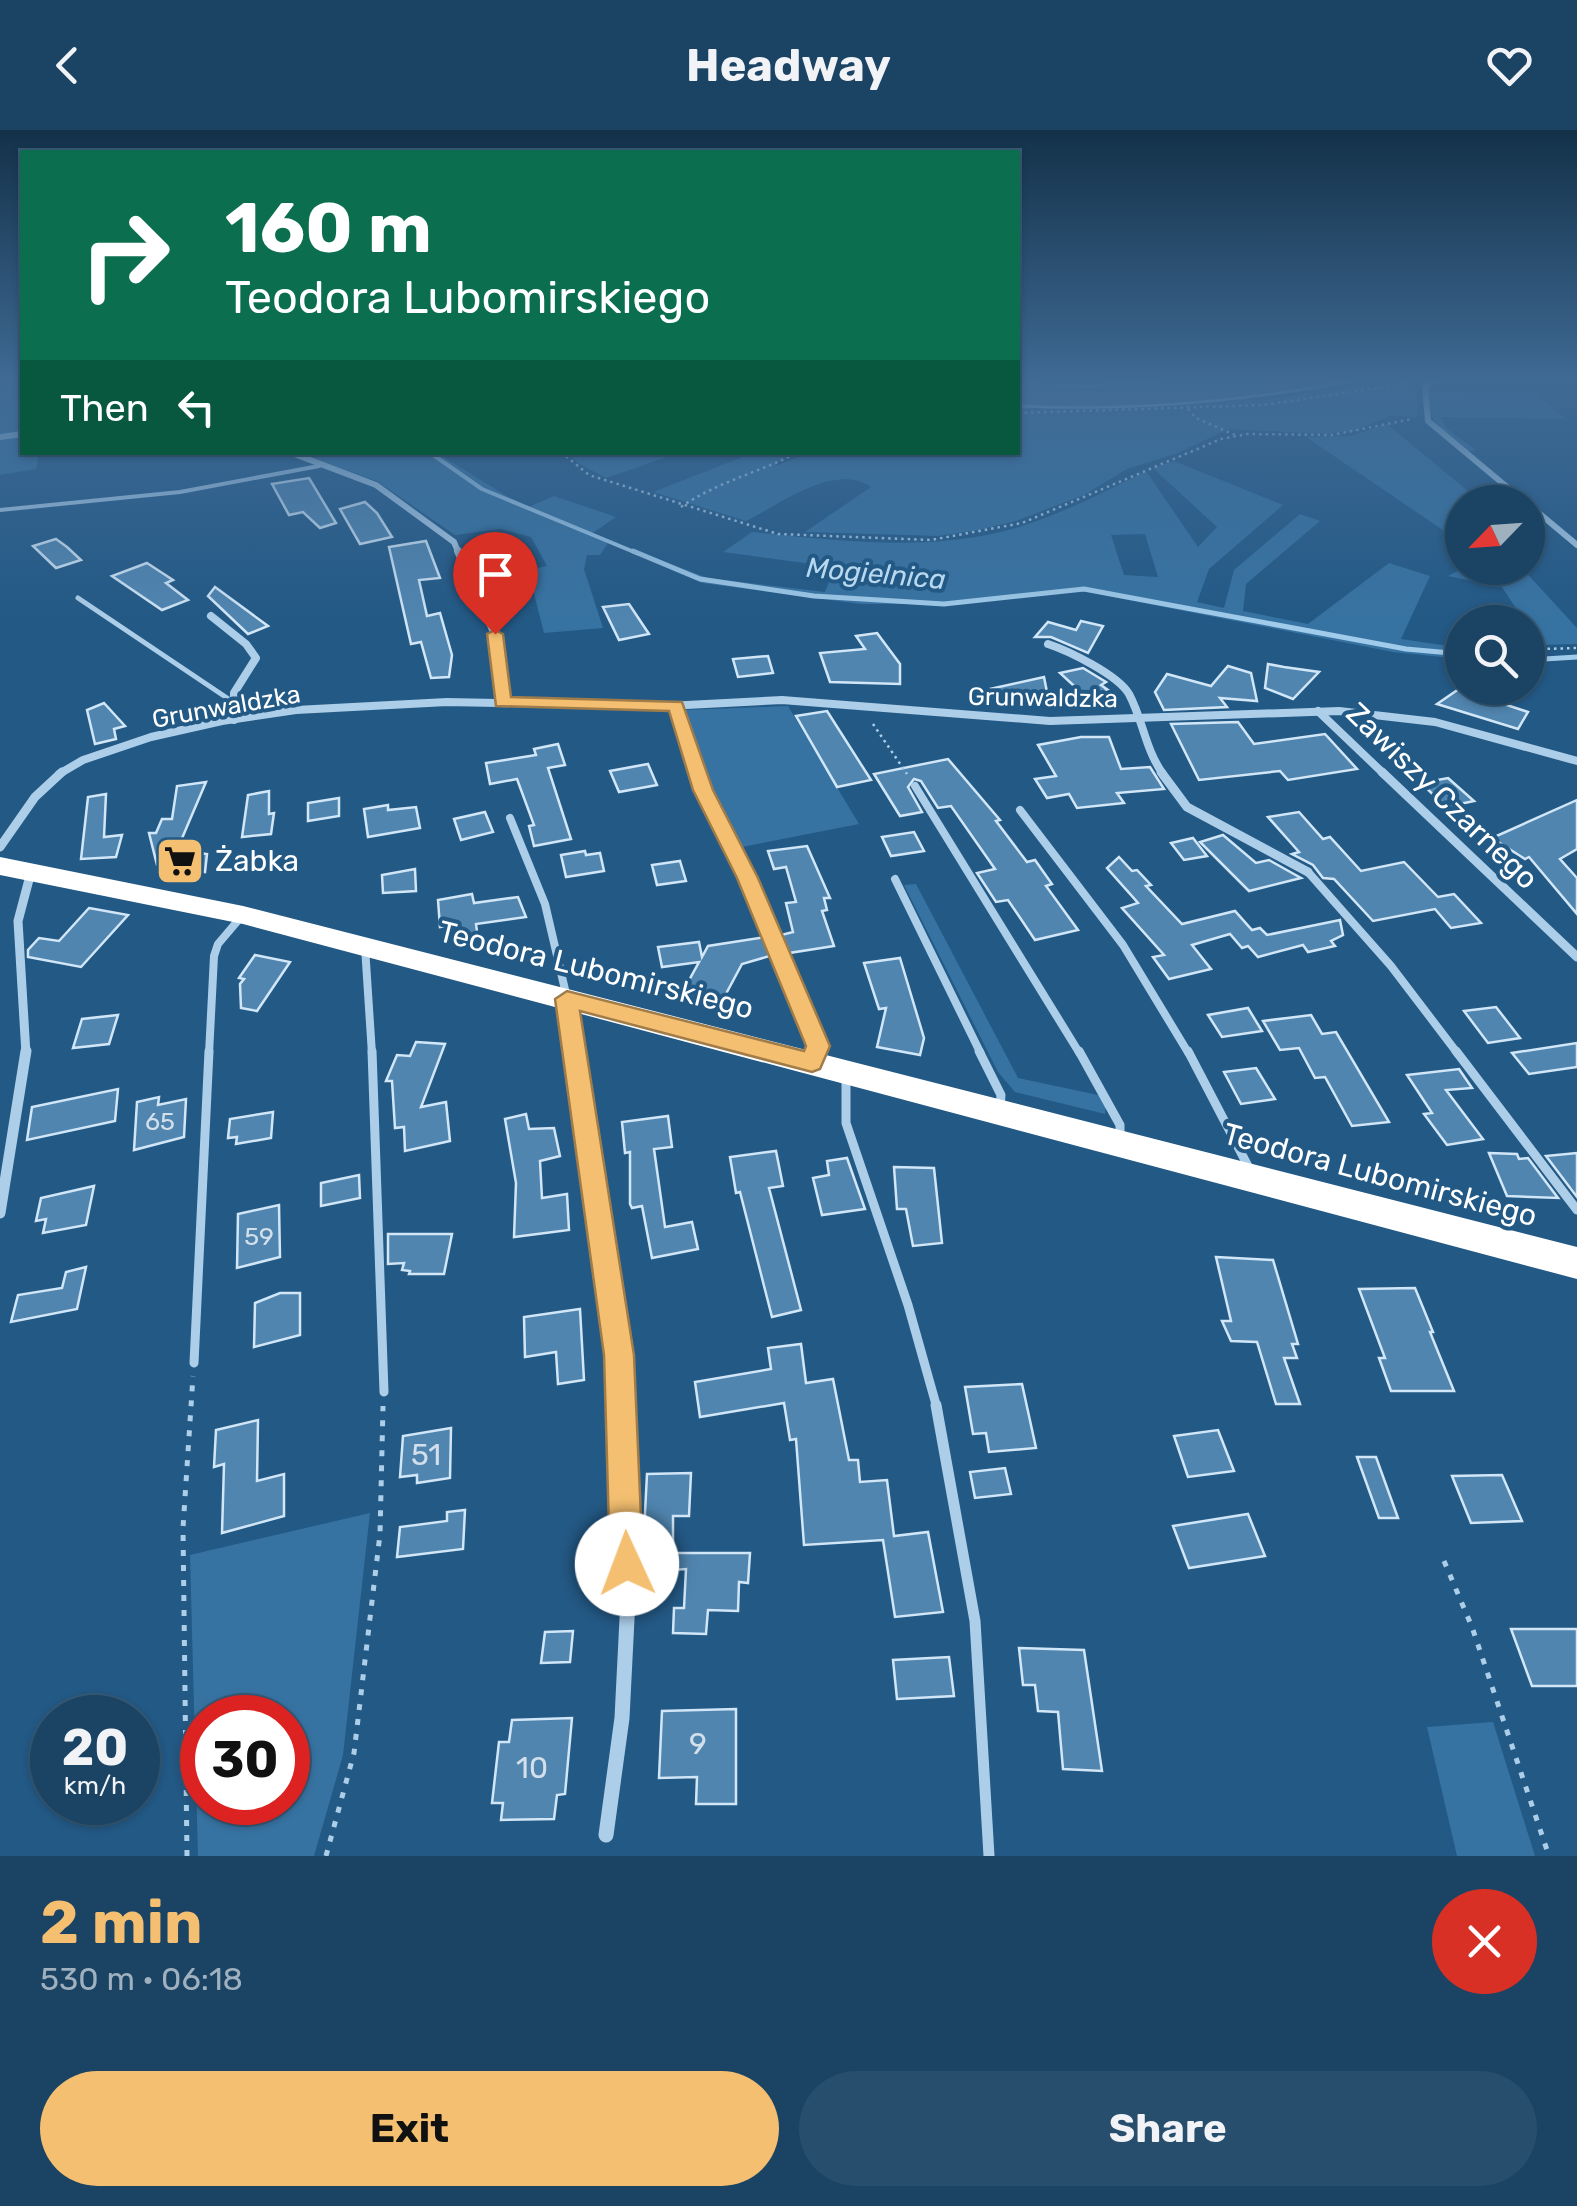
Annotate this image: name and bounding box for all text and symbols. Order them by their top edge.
icon: back [40,38,95,93]
icon: heart [1482,38,1537,93]
text: Headway [686,39,891,92]
text: 160 m [225,187,432,270]
icon: right [60,190,190,320]
text: Teodora Lubomirskiego [225,271,710,324]
icon: left [169,380,224,435]
text: Then [60,385,149,431]
north arrow [1445,485,1545,585]
map controls [1445,485,1545,705]
pin [453,532,538,635]
icon: arrive [468,547,523,602]
water label: Mogielnica [805,551,947,596]
button: search [1445,605,1545,705]
street label: Grunwaldzka [150,679,303,734]
street label: Grunwaldzka [968,682,1118,713]
street label: Zawiszy Czarnego [1339,695,1545,897]
supermarket icon: Żabka [154,835,206,887]
place label: Żabka [215,843,299,879]
street label: Teodora Lubomirskiego [435,913,757,1027]
house number: 65 [145,1107,175,1136]
street label: Teodora Lubomirskiego [1219,1116,1541,1234]
house number: 59 [244,1222,274,1251]
house number: 51 [411,1437,441,1473]
position arrow [575,1512,679,1616]
speed limit sign: 30 [180,1695,310,1825]
text: 20 [62,1718,128,1778]
house number: 9 [689,1726,707,1762]
house number: 10 [516,1750,548,1786]
text: km/h [64,1771,126,1800]
text: 2 min [40,1887,202,1958]
button: close [1432,1889,1537,1994]
text: 530 m · 06:18 [40,1960,243,1998]
button: Exit [40,2071,779,2186]
button: Share [799,2071,1537,2186]

